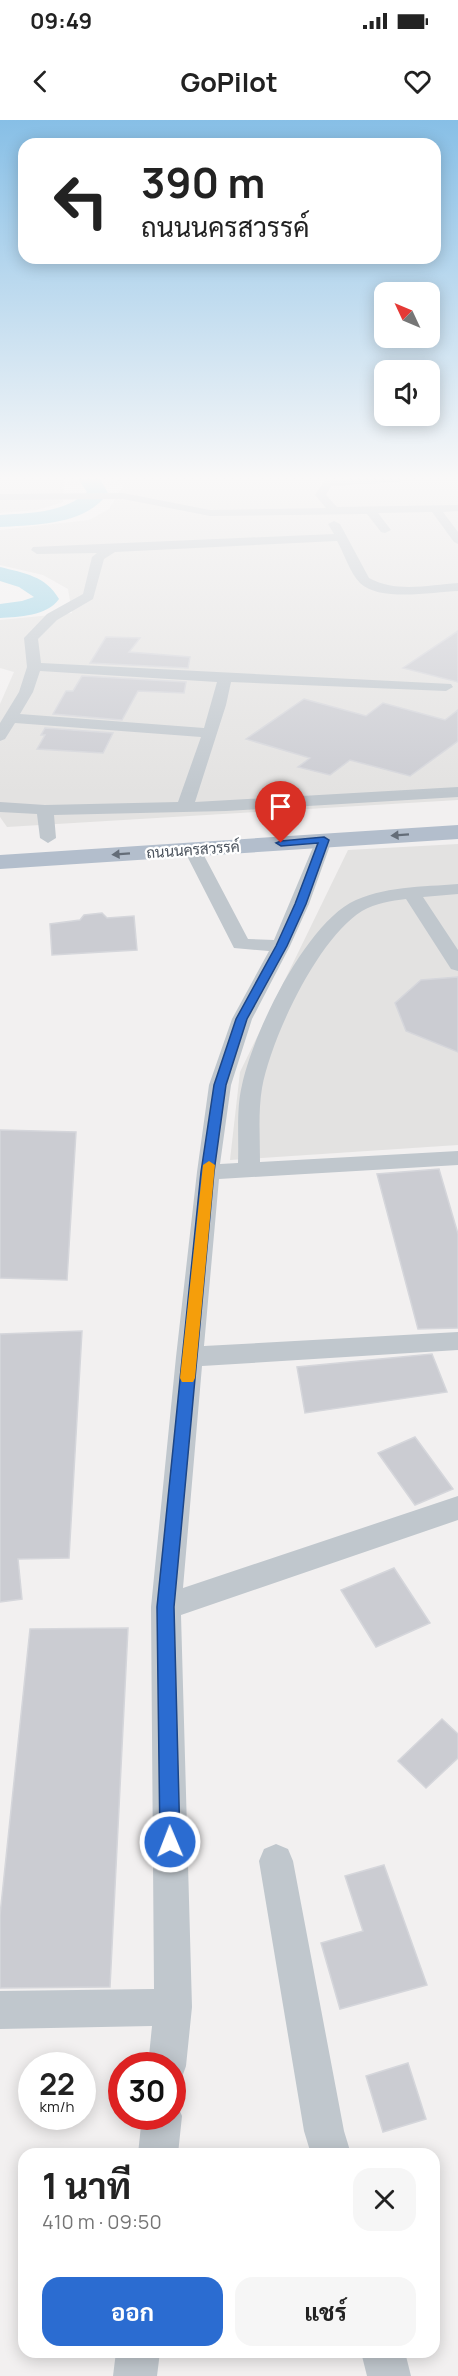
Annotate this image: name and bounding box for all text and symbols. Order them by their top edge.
text: 09:49 [30,6,92,36]
text: GoPilot [180,63,278,100]
icon: back [24,65,57,98]
icon: heart [401,65,434,98]
text: 390 m [141,153,265,211]
icon: left [42,162,120,240]
text: ถนนนครสวรรค์ [141,208,310,245]
north arrow [374,282,440,348]
map controls [374,282,440,426]
button: sound [374,360,440,426]
pin [255,781,306,843]
icon: arrive [264,790,297,823]
one-way arrow [390,831,409,840]
street label: ถนนนครสวรรค์ [146,836,240,863]
one-way arrow [112,850,131,859]
position arrow [138,1810,202,1874]
speed limit sign: 30 [108,2052,186,2130]
text: 22 [39,2063,75,2104]
text: km/h [40,2096,74,2117]
text: 1 นาที [42,2161,131,2210]
button: close [353,2168,416,2231]
text: 410 m · 09:50 [42,2208,162,2235]
button: ออก [42,2277,223,2346]
button: แชร์ [235,2277,416,2346]

